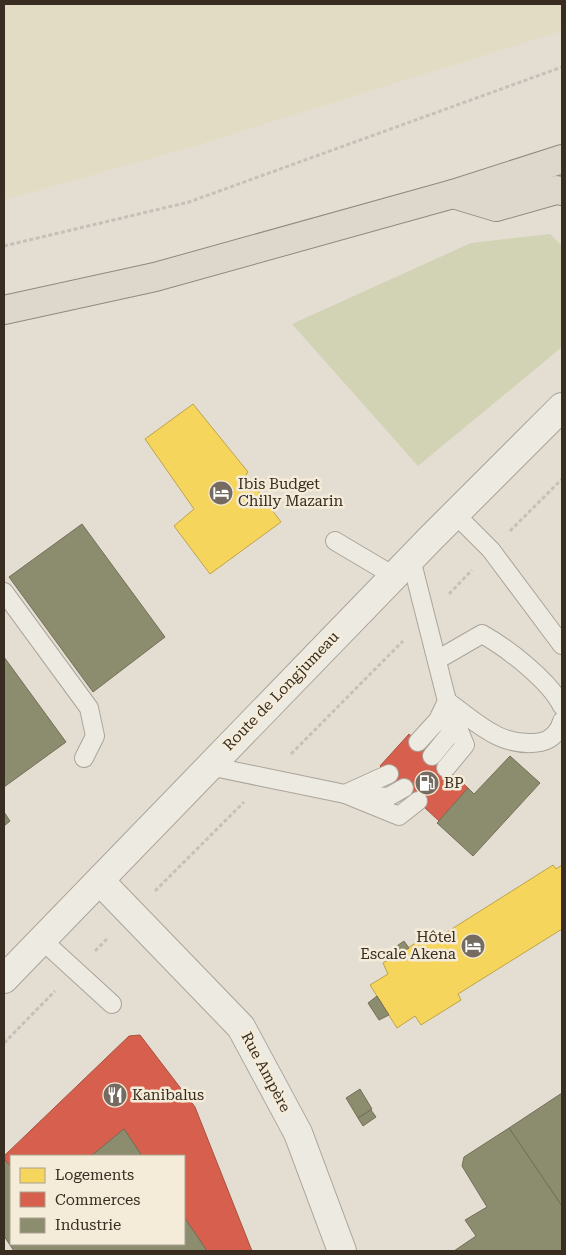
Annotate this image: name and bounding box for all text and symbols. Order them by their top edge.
place label: Ibis Budget Chilly Mazarin [238,475,344,510]
hotel icon: Ibis Budget Chilly Mazarin [208,480,234,506]
street label: Route de Longjumeau [219,627,343,754]
fuel station icon: BP [414,770,440,796]
place label: BP [444,774,464,792]
place label: Hôtel Escale Akena [360,928,456,963]
hotel icon: Hôtel Escale Akena [460,933,486,959]
street label: Rue Ampère [237,1029,295,1115]
restaurant icon: Kanibalus [102,1082,128,1108]
place label: Kanibalus [132,1086,204,1104]
legend [10,1155,185,1245]
text: Logements [55,1166,134,1184]
text: Commerces [55,1191,140,1209]
text: Industrie [55,1216,121,1234]

